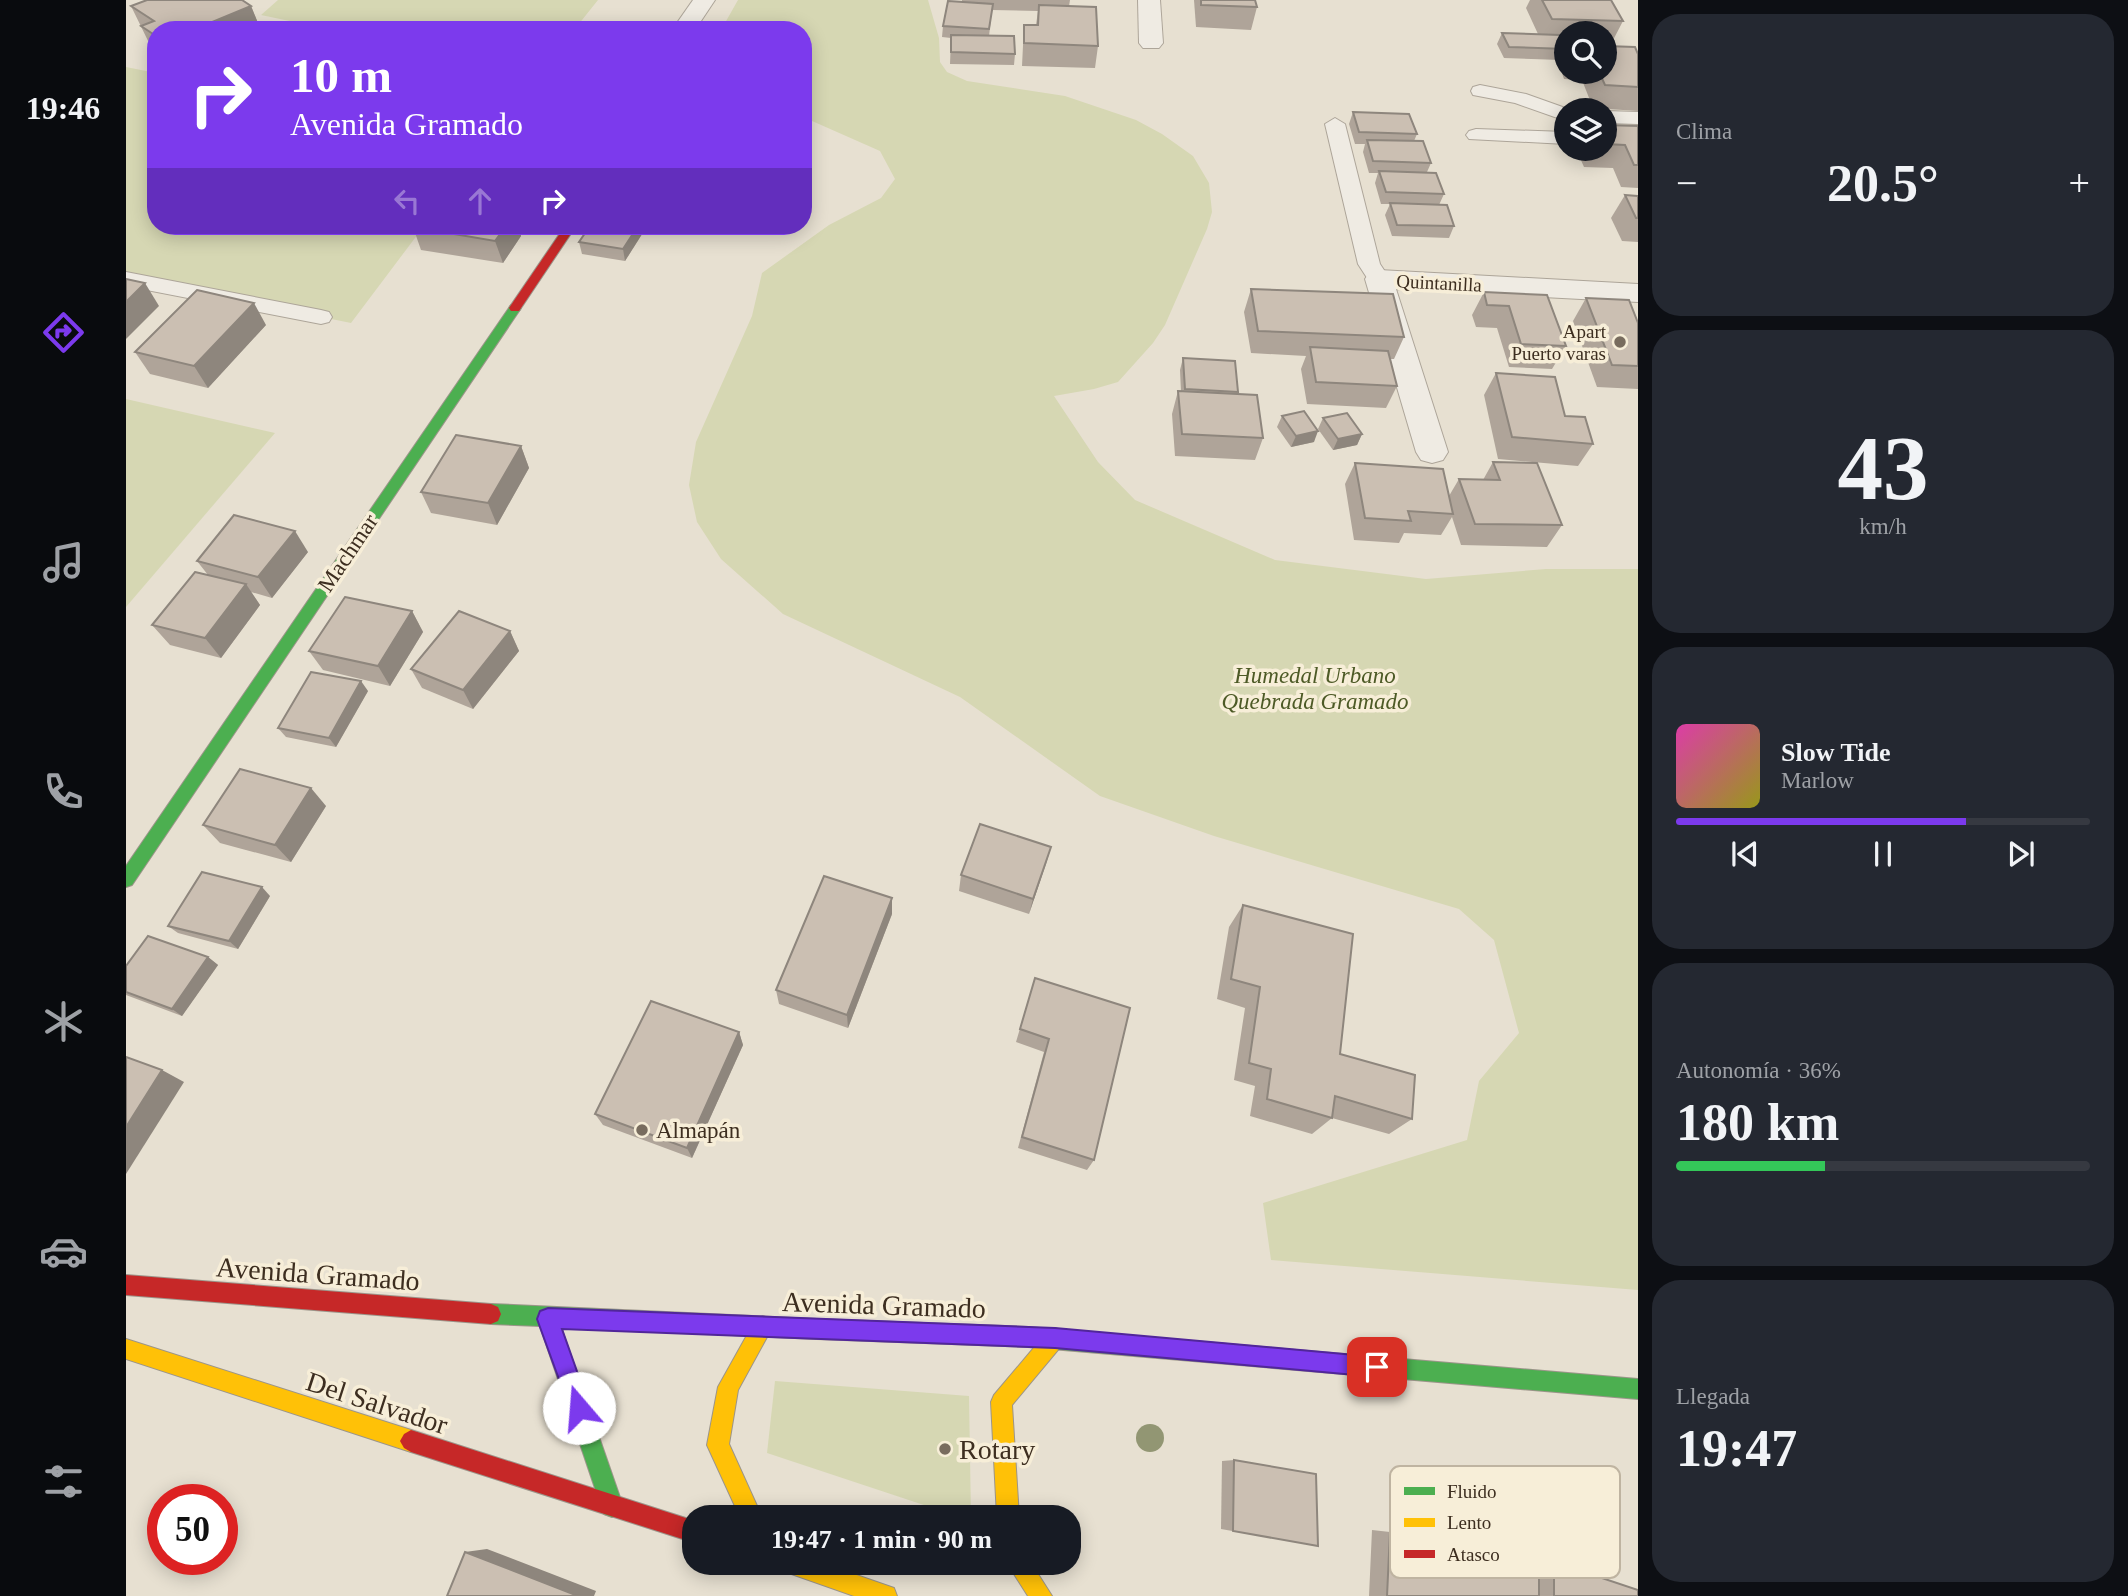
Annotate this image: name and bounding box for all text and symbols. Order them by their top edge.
map controls [1554,21,1617,161]
button: search [1554,21,1617,84]
text: 10 m [290,48,392,103]
icon: right [175,49,266,140]
text: 19:46 [26,90,100,126]
button: layers [1554,98,1617,161]
text: Avenida Gramado [290,106,523,142]
text: Clima [1676,119,1732,144]
text: 20.5° [1827,155,1939,212]
text: − [1676,162,1697,204]
text: + [2069,162,2090,204]
icon: left [388,182,426,220]
icon: ahead [461,182,499,220]
icon: right [534,182,572,220]
street label: Quintanilla [1396,270,1483,296]
icon: directions [39,308,88,357]
place label: Apart Puerto varas [1512,321,1607,364]
marker: Apart Puerto varas [1612,334,1628,350]
text: 43 [1838,418,1929,519]
street label: Machmar [313,509,383,597]
text: km/h [1859,514,1907,539]
icon: music [39,538,88,587]
park label: Humedal Urbano Quebrada Gramado [1221,663,1409,714]
text: Slow Tide [1781,738,1891,767]
icon: phone [39,767,88,816]
text: Marlow [1781,768,1854,793]
icon: previous [1726,835,1764,873]
icon: pause [1864,835,1902,873]
icon: next [2002,835,2040,873]
icon: climate [39,997,88,1046]
text: Autonomía · 36% [1676,1058,1841,1083]
text: 180 km [1676,1094,1839,1151]
place label: Almapán [656,1118,741,1143]
marker: Almapán [634,1122,650,1138]
icon: car [39,1227,88,1276]
street label: Avenida Gramado [215,1251,421,1297]
street label: Avenida Gramado [782,1286,986,1324]
pin [1347,1337,1407,1397]
icon: arrive [1358,1348,1396,1386]
street label: Del Salvador [302,1366,452,1441]
position arrow [542,1371,616,1445]
text: Llegada [1676,1384,1750,1409]
text: 19:47 [1676,1420,1797,1477]
place label: Rotary [959,1434,1035,1465]
marker: Rotary [937,1441,953,1457]
icon: filters [39,1457,88,1506]
legend [1390,1466,1620,1578]
text: Fluido [1447,1481,1497,1502]
speed limit sign: 50 [147,1484,238,1575]
text: Lento [1447,1512,1491,1533]
text: 19:47 · 1 min · 90 m [771,1525,992,1554]
text: Atasco [1447,1544,1500,1565]

